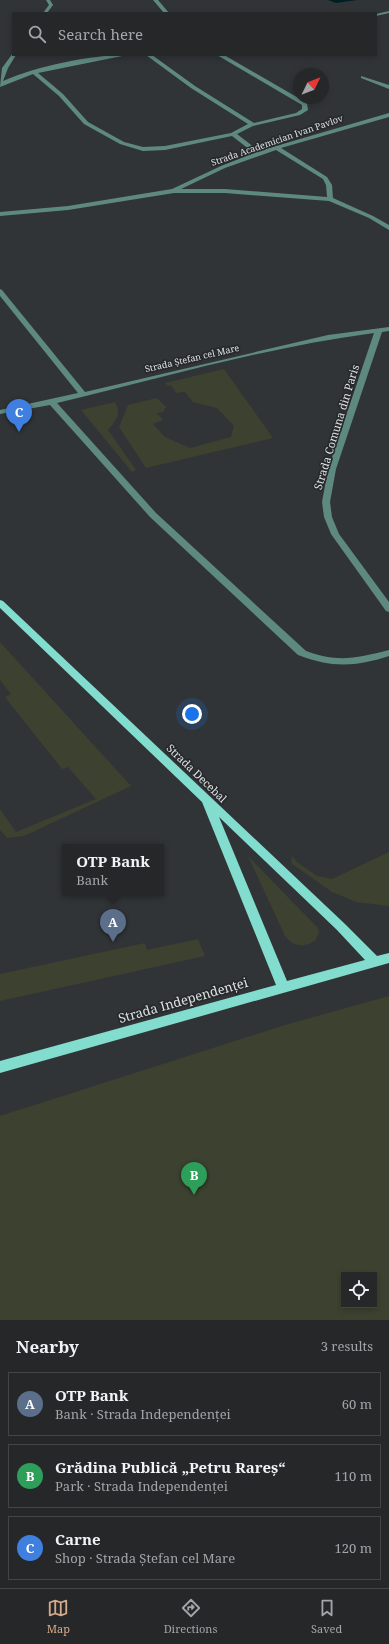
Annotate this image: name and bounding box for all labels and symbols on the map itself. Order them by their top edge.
north arrow [293,68,329,104]
street label: Strada Academician Ivan Pavlov [209,111,345,169]
street label: Strada Ștefan cel Mare [144,341,241,375]
street label: Strada Comuna din Paris [310,363,362,491]
pin: C [6,399,32,432]
your location [182,704,202,724]
street label: Strada Decebal [164,740,231,806]
pin: A [100,909,126,942]
street label: Strada Independenței [116,973,250,1027]
pin: B [181,1162,207,1195]

